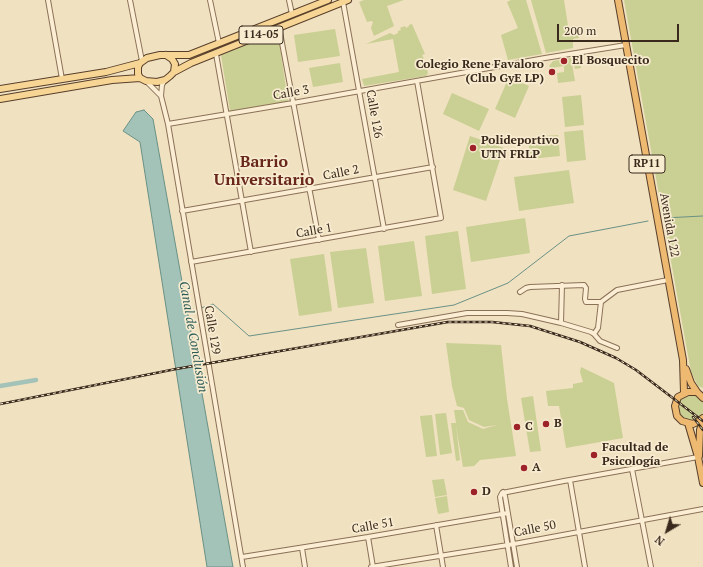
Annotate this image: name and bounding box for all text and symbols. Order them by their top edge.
scale bar [559,16,681,42]
text: 200 m [564,23,596,38]
road number: 114-05 [239,26,283,44]
place label: El Bosquecito [572,54,649,68]
marker: El Bosquecito [559,56,569,66]
place label: Colegio Rene Favaloro (Club GyE LP) [416,58,544,86]
marker: Colegio Rene Favaloro (Club GyE LP) [547,67,557,77]
street label: Calle 3 [272,83,310,103]
street label: Calle 126 [363,89,385,139]
place label: Polideportivo UTN FRLP [481,134,559,162]
marker: Polideportivo UTN FRLP [468,143,478,153]
district label: Barrio Universitario [214,152,314,190]
road number: RP11 [629,155,665,173]
street label: Calle 2 [322,162,360,184]
street label: Avenida 122 [656,192,682,258]
street label: Calle 1 [295,221,333,241]
water label: Canal de Conclusión [176,280,210,394]
street label: Calle 129 [201,305,223,355]
place label: B [554,417,562,431]
marker: B [541,419,551,429]
place label: C [525,420,533,434]
marker: C [512,422,522,432]
place label: Facultad de Psicología [602,441,668,469]
marker: Facultad de Psicología [589,450,599,460]
place label: A [532,461,541,475]
marker: A [519,463,529,473]
place label: D [482,485,491,499]
marker: D [469,487,479,497]
north arrow [647,511,687,551]
street label: Calle 51 [351,515,395,537]
street label: Calle 50 [513,518,557,540]
text: N [652,532,667,549]

